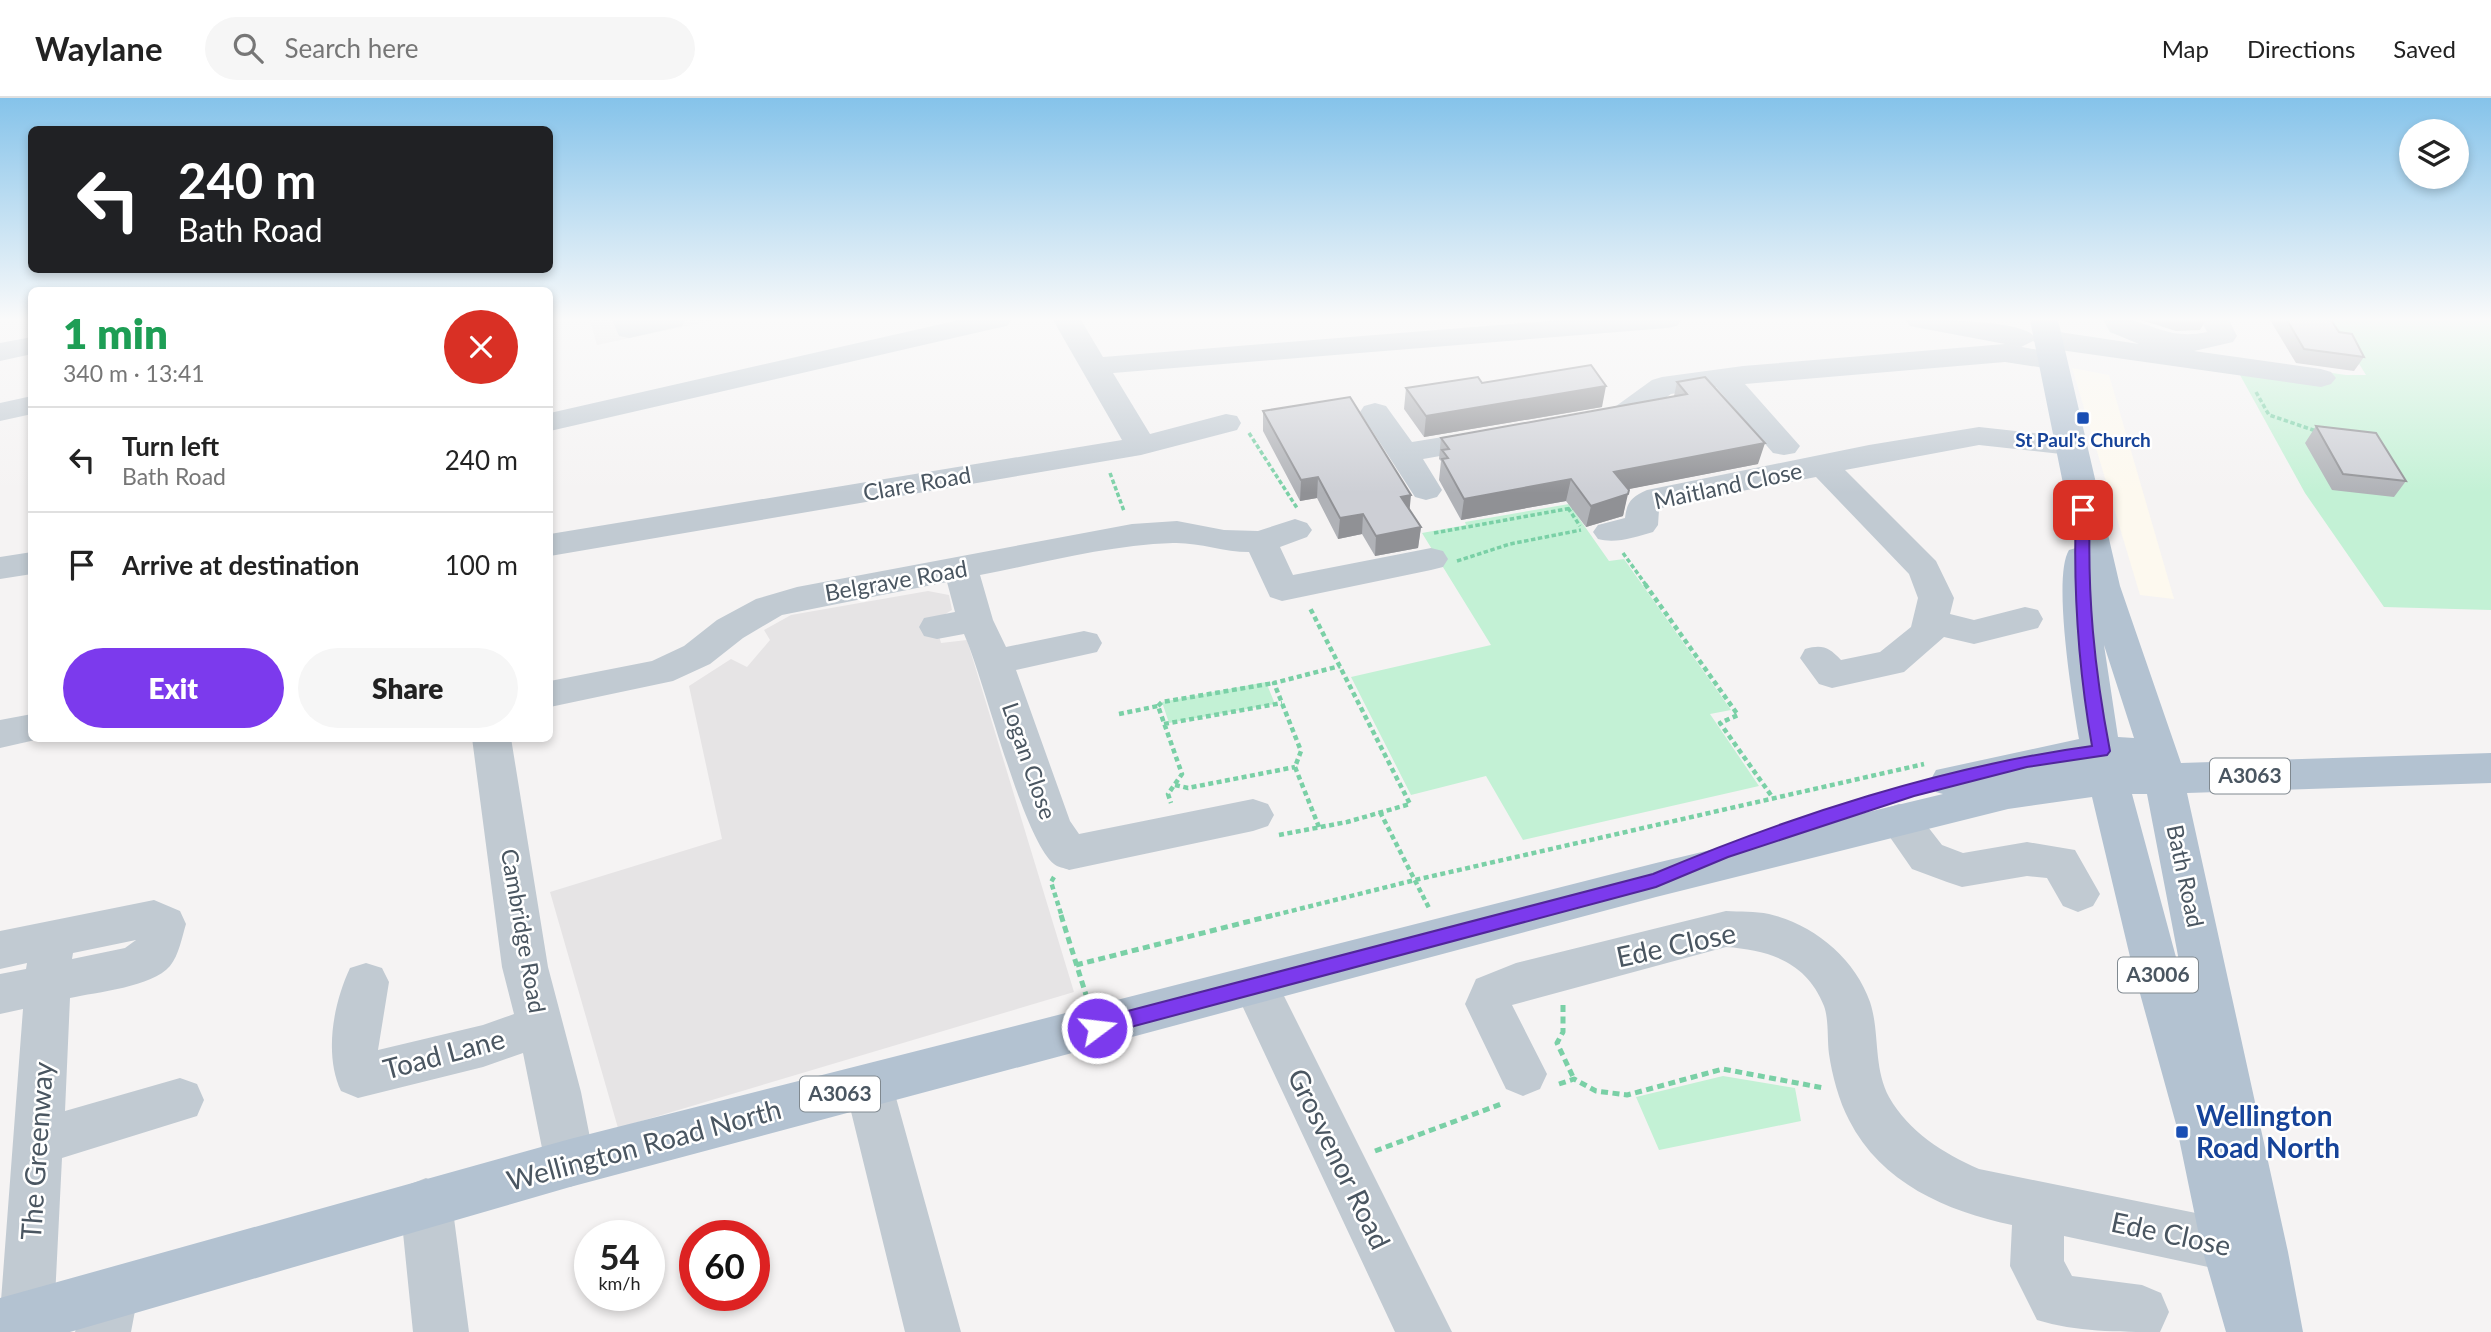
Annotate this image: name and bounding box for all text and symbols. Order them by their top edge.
search box [205,17,695,80]
text: Waylane [35,28,163,68]
icon: search [229,29,267,67]
text: Search here [285,32,419,64]
text: Map [2162,34,2209,63]
text: Directions [2247,34,2355,63]
text: Saved [2393,34,2456,63]
map controls [2399,119,2469,189]
button: layers [2399,119,2469,189]
text: 240 m [178,151,316,209]
icon: left [63,154,154,245]
text: Bath Road [178,210,323,249]
text: 1 min [63,308,168,358]
button: close [444,310,518,384]
text: 340 m · 13:41 [63,359,205,387]
marker: St Paul's Church [2075,410,2091,426]
place label: St Paul's Church [2015,428,2151,451]
text: Turn left [122,430,219,462]
icon: left [63,441,101,479]
text: 240 m [445,444,518,476]
street label: Maitland Close [1651,456,1804,514]
street label: Clare Road [861,460,973,506]
text: Bath Road [122,462,226,490]
pin [2053,480,2113,540]
icon: arrive [2064,491,2102,529]
icon: arrive [63,546,101,584]
text: Arrive at destination [122,549,359,581]
text: 100 m [445,549,518,581]
street label: Belgrave Road [822,554,969,606]
button: Exit [63,648,284,728]
button: Share [298,648,518,728]
street label: Logan Close [997,698,1063,823]
road number: A3063 [2210,758,2290,794]
street label: Bath Road [2161,822,2210,930]
street label: Cambridge Road [496,847,552,1015]
street label: Ede Close [1613,915,1739,973]
road number: A3006 [2118,958,2198,992]
position arrow [1060,991,1134,1065]
street label: Toad Lane [379,1021,508,1086]
street label: The Greenway [13,1060,59,1241]
street label: Grosvenor Road [1281,1063,1398,1254]
road number: A3063 [800,1076,880,1112]
street label: Wellington Road North [503,1091,785,1197]
place label: Wellington Road North [2196,1098,2340,1164]
marker: Wellington Road North [2174,1124,2190,1140]
street label: Ede Close [2108,1204,2234,1262]
speed limit sign: 60 [679,1220,770,1311]
text: 54 [599,1235,640,1277]
text: km/h [598,1272,641,1294]

